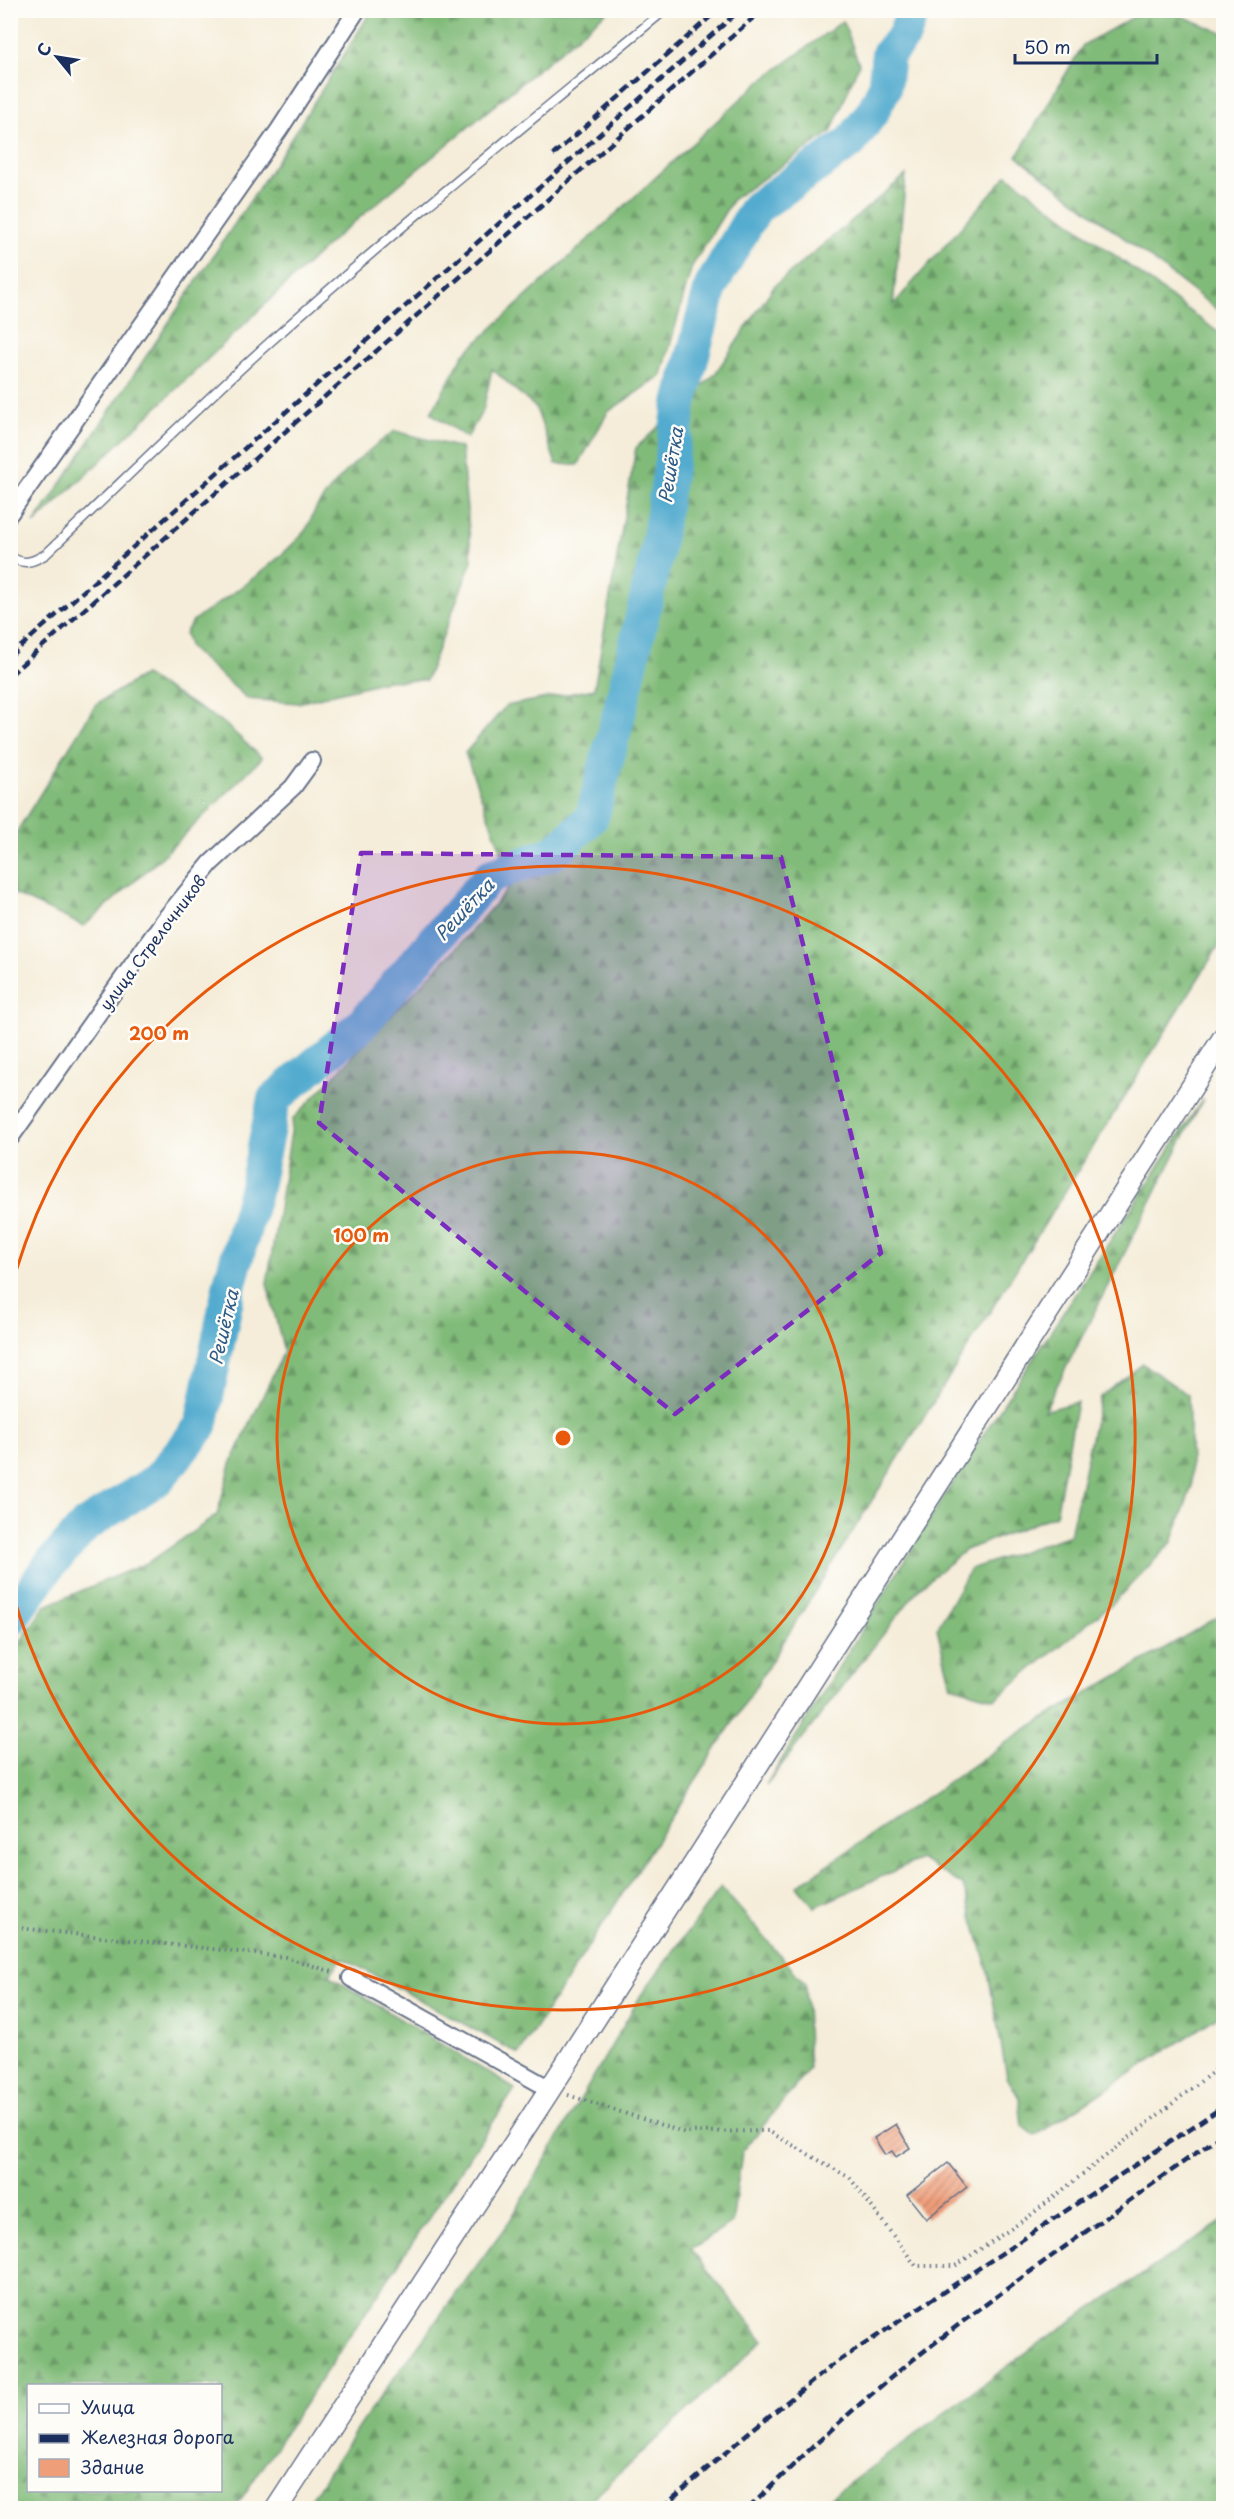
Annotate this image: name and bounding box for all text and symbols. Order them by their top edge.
north arrow [27,27,87,87]
scale bar [1015,27,1158,65]
text: 50 m [1024,33,1071,60]
text: С [30,38,57,60]
water label: Решётка [651,425,689,505]
street label: улица Стрелочников [93,869,211,1015]
water label: Решётка [428,871,500,946]
text: 200 m [129,1019,189,1046]
text: 100 m [333,1221,389,1248]
water label: Решётка [201,1286,245,1367]
centre of rings [553,1428,573,1448]
legend [27,2384,222,2492]
text: Улица [81,2393,135,2420]
text: Железная дорога [81,2423,235,2450]
text: Здание [81,2453,144,2480]

